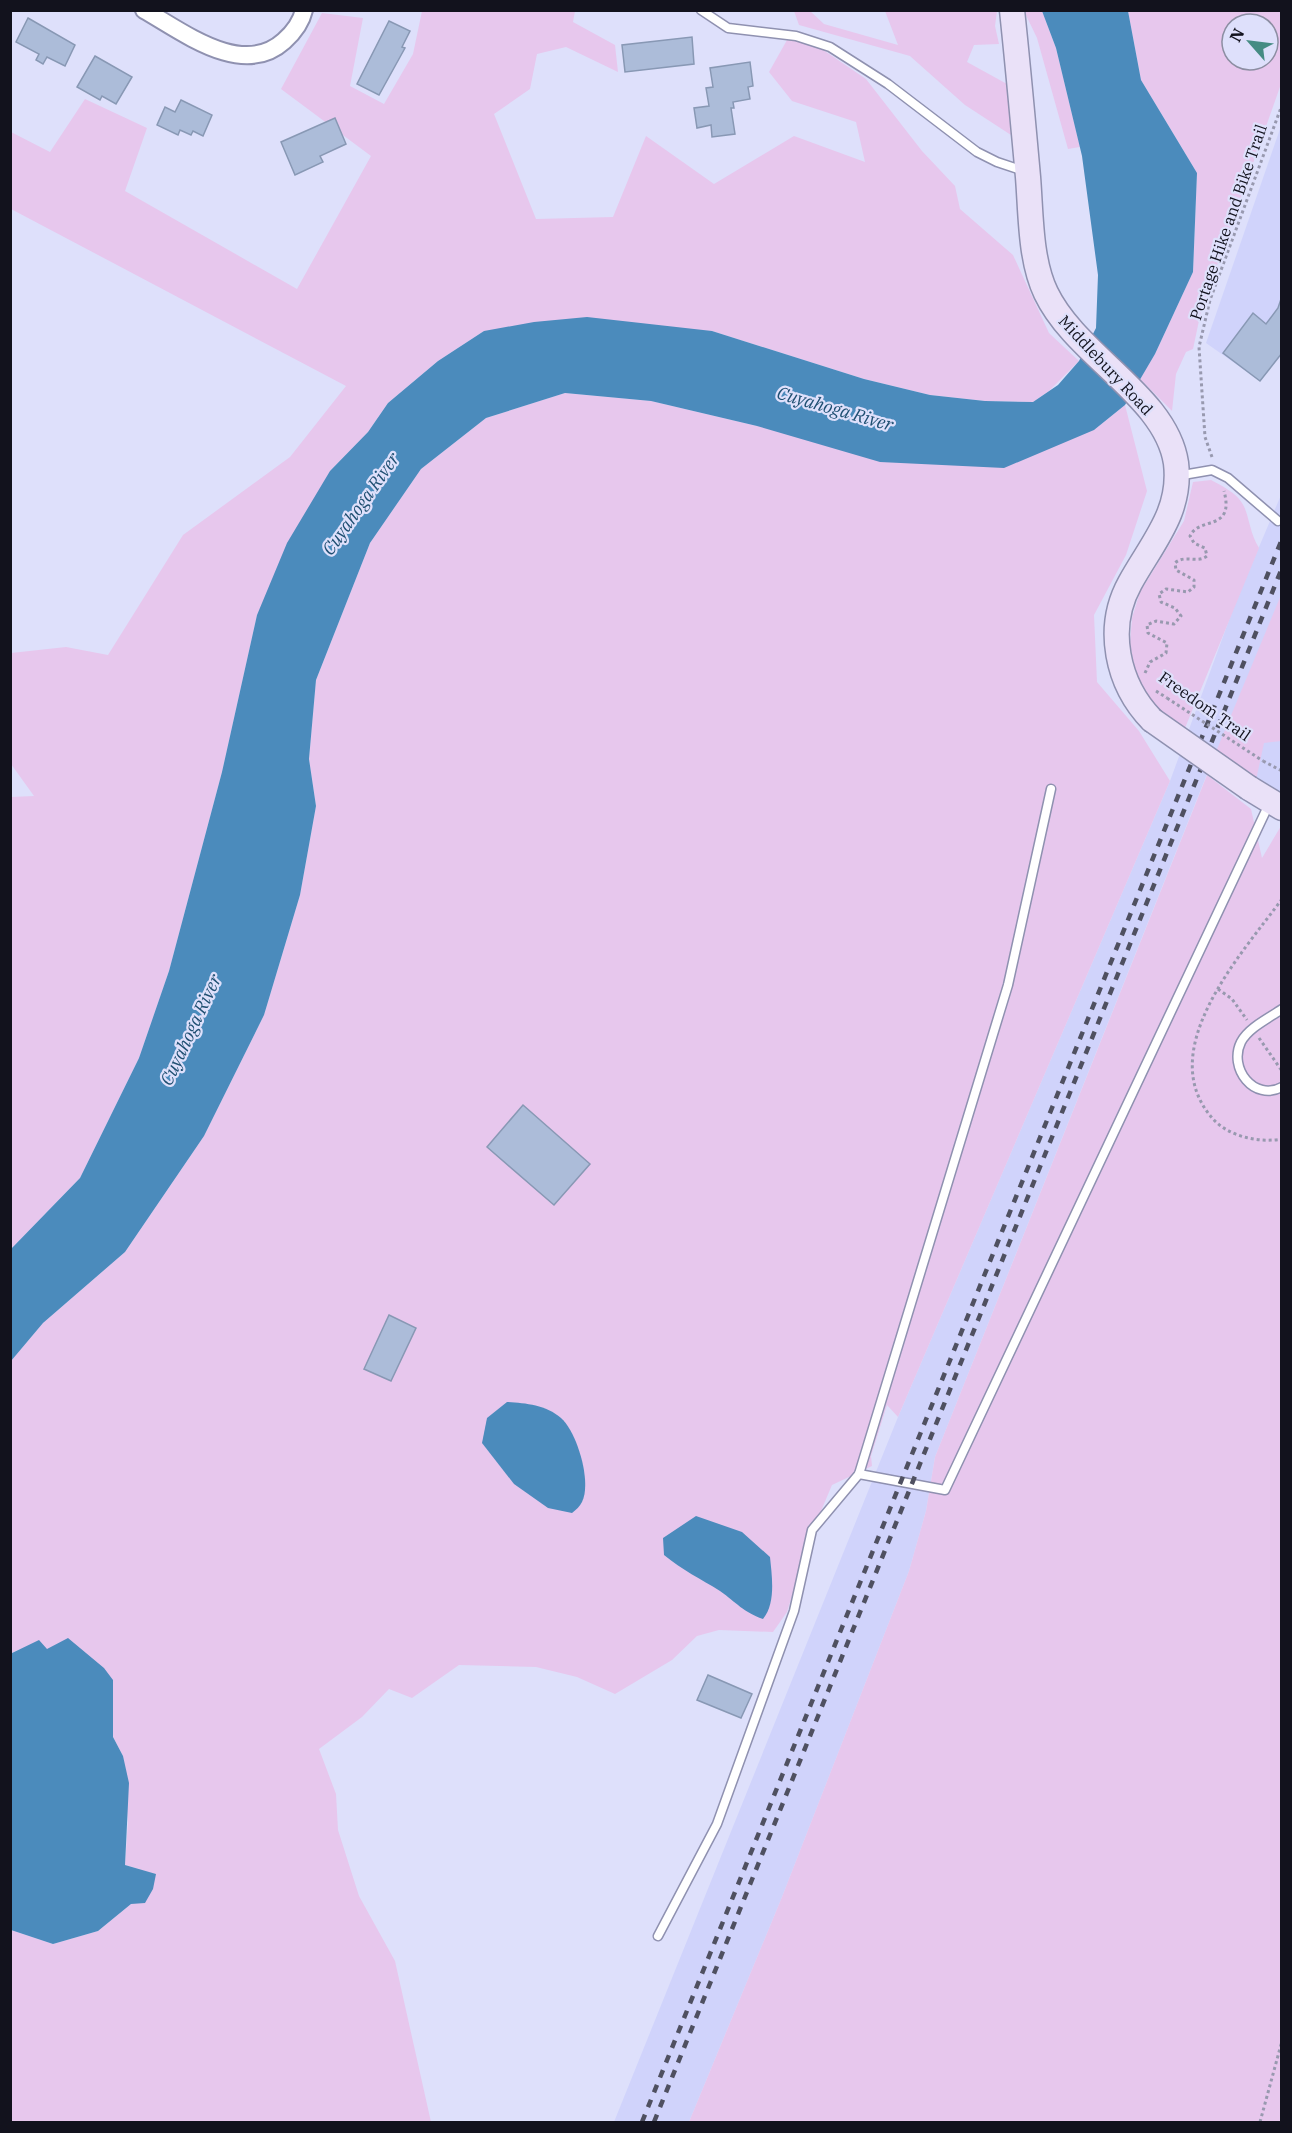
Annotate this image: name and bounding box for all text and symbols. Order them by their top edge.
north arrow [1220,12,1280,72]
text: N [1225,25,1249,45]
street label: Portage Hike and Bike Trail [1185,121,1271,322]
street label: Middlebury Road [1055,311,1158,419]
water label: Cuyahoga River [774,381,897,436]
water label: Cuyahoga River [317,447,405,559]
street label: Freedom Trail [1155,667,1255,745]
water label: Cuyahoga River [155,970,227,1089]

